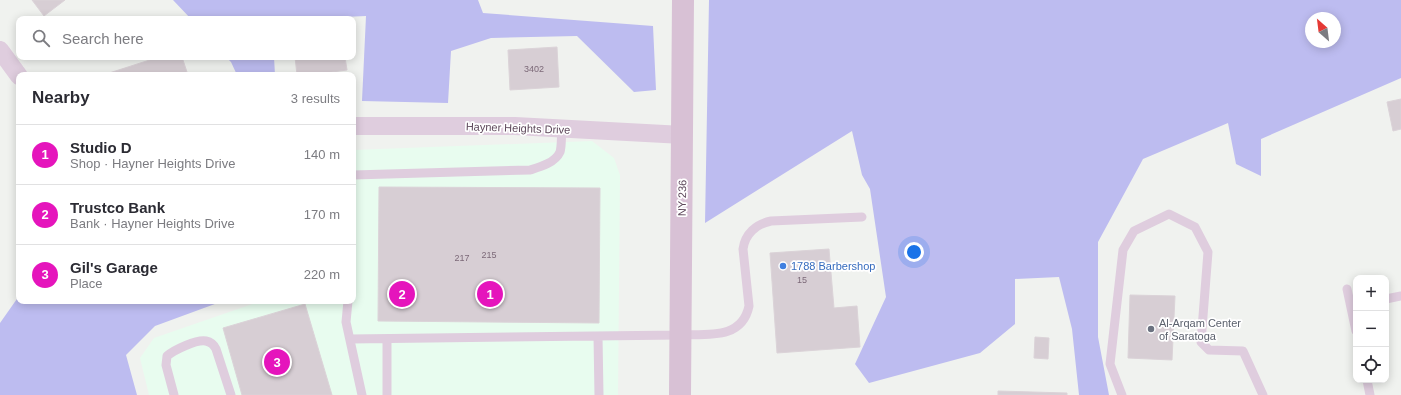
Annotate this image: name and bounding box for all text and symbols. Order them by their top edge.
north arrow [1305,12,1341,48]
search box [16,16,356,60]
icon: search [30,27,52,49]
text: Search here [62,30,144,47]
house number: 3402 [524,64,544,74]
text: Nearby [32,88,90,107]
text: 3 results [291,91,340,106]
street label: Hayner Heights Drive [466,120,570,136]
text: Studio D [70,139,132,156]
text: 1 [41,147,49,162]
text: 140 m [304,147,340,162]
text: Shop · Hayner Heights Drive [70,156,235,171]
street label: NY 236 [676,180,688,216]
text: Trustco Bank [70,199,165,216]
text: 2 [41,207,49,222]
text: 170 m [304,207,340,222]
text: Bank · Hayner Heights Drive [70,216,235,231]
your location [904,242,924,262]
house number: 215 [481,250,497,260]
house number: 217 [454,253,470,263]
text: Gil's Garage [70,259,158,276]
place label: 1788 Barbershop [791,260,875,272]
marker: 1788 Barbershop [778,261,788,271]
text: 3 [41,267,49,282]
text: 220 m [304,267,340,282]
house number: 15 [797,275,807,285]
map controls [1353,275,1389,383]
button: + [1353,275,1389,311]
text: Place [70,276,103,291]
pin: 2 [389,279,415,309]
pin: 1 [477,279,503,309]
button: − [1353,311,1389,347]
place label: Al-Arqam Center of Saratoga [1159,317,1241,342]
marker: Al-Arqam Center of Saratoga [1146,324,1156,334]
pin: 3 [264,347,290,377]
button: locate [1353,347,1389,383]

